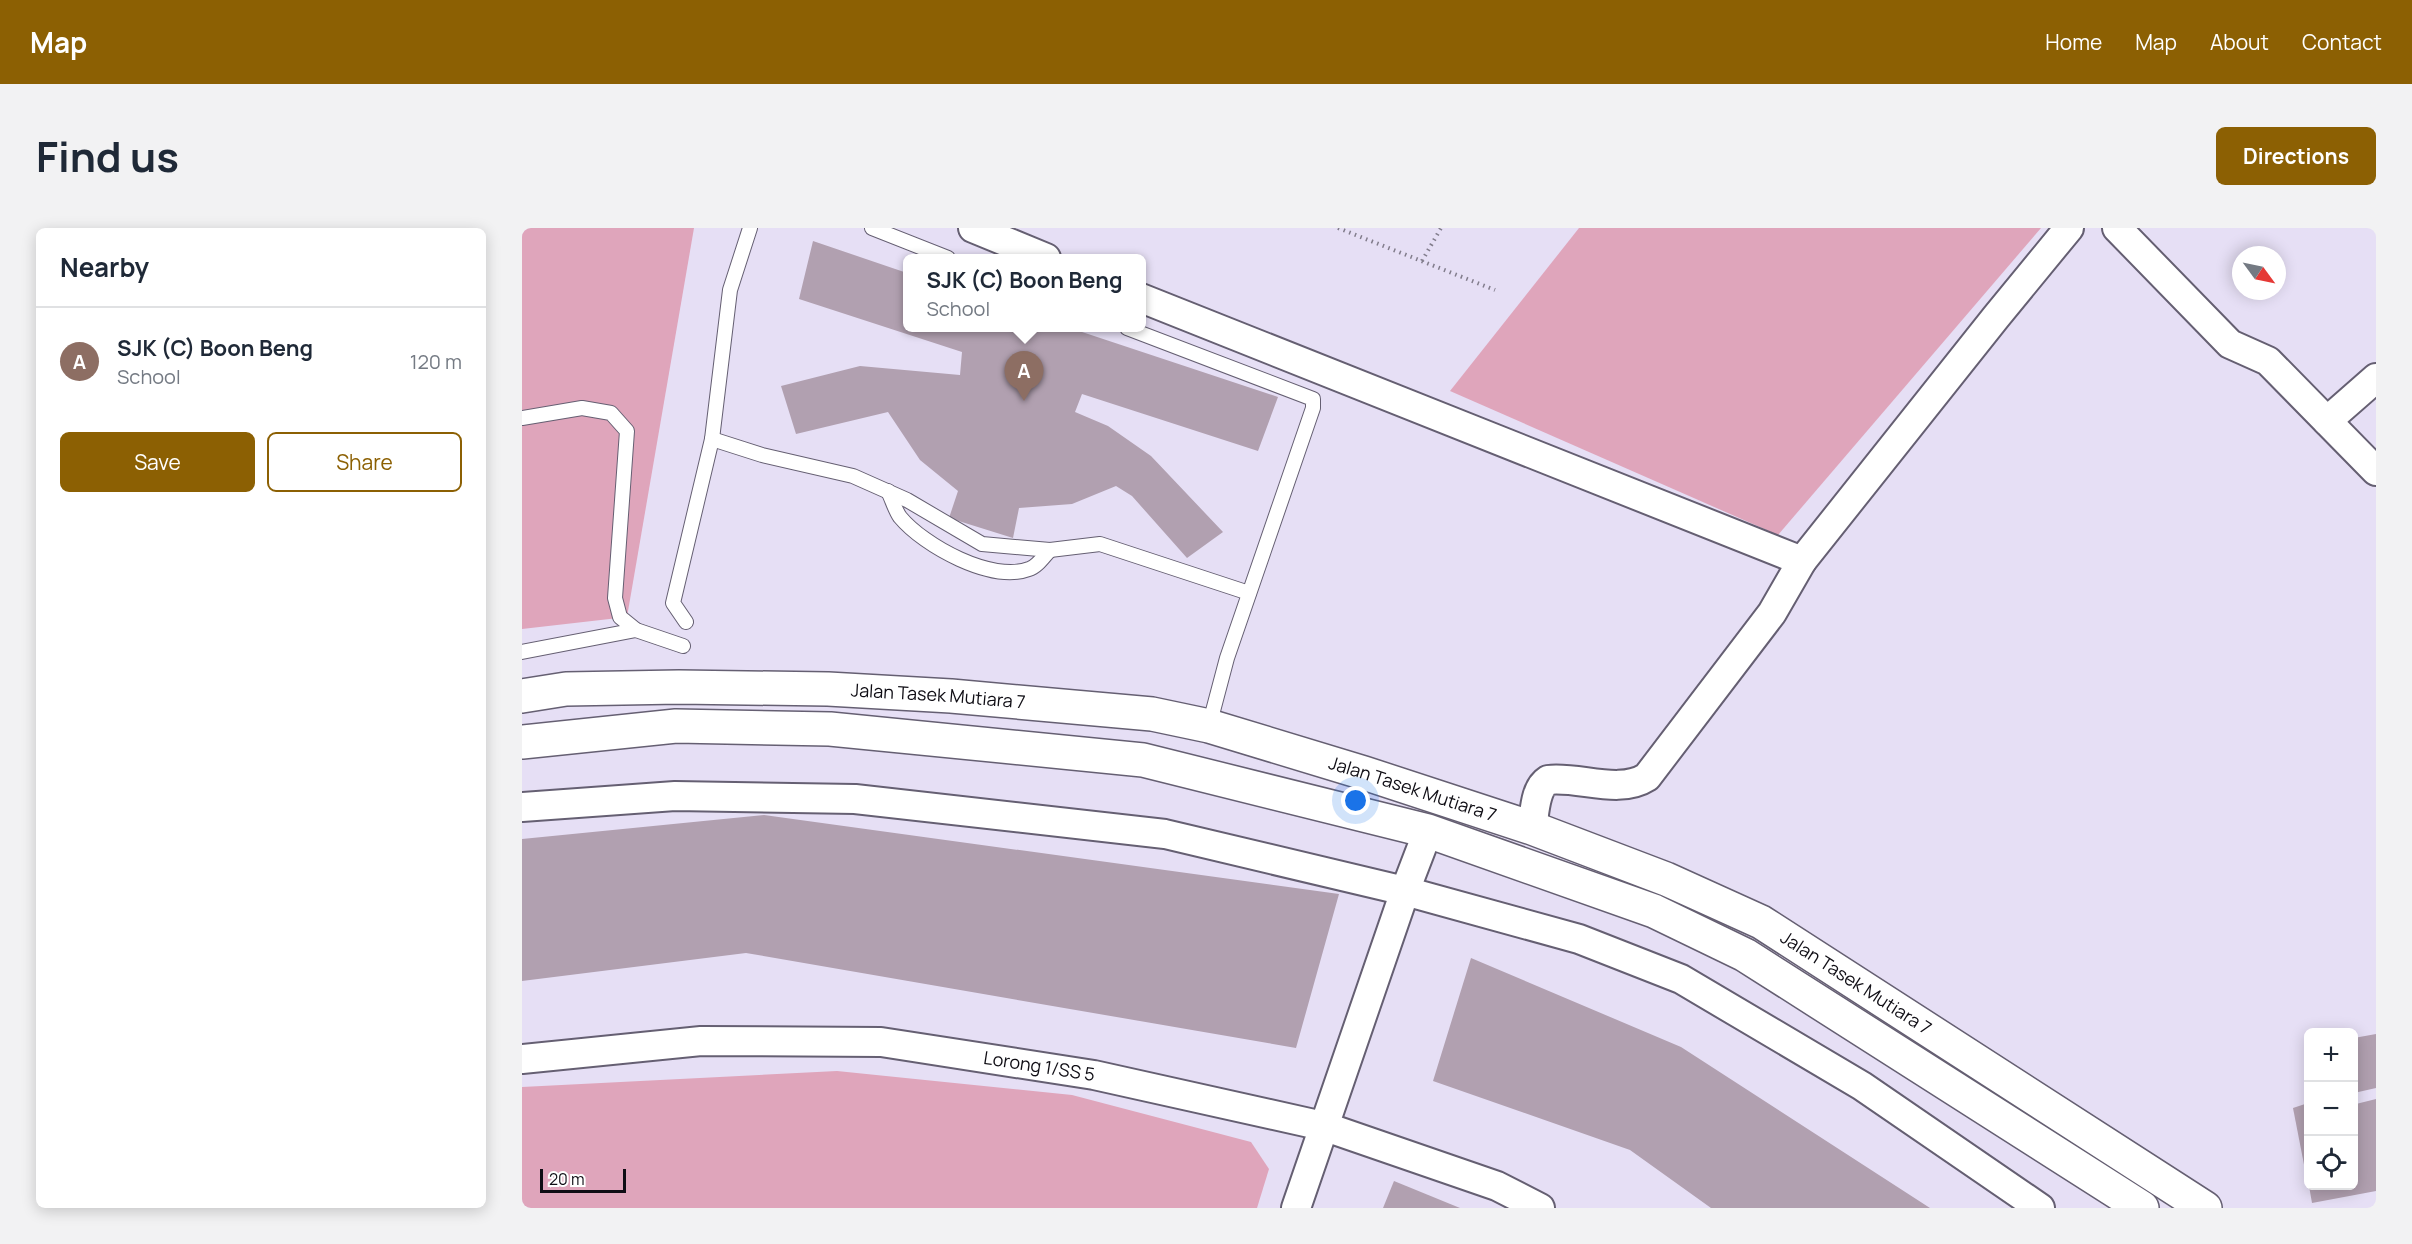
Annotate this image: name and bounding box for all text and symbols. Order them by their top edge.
text: Map [30,23,87,61]
text: Home [2045,28,2102,56]
text: Map [2135,28,2177,56]
text: About [2210,28,2269,56]
text: Contact [2302,28,2382,56]
text: Find us [36,127,179,185]
button: Directions [2216,127,2376,185]
north arrow [2232,246,2286,300]
text: Nearby [60,249,149,285]
popup [903,254,1146,332]
text: SJK (C) Boon Beng [926,265,1123,295]
text: School [926,295,990,322]
text: SJK (C) Boon Beng [117,333,313,363]
text: A [73,348,86,375]
text: 120 m [410,348,462,375]
pin: A [1004,352,1044,401]
text: School [117,363,181,390]
button: Save [60,432,255,492]
button: Share [267,432,462,492]
street label: Jalan Tasek Mutiara 7 [850,677,1027,714]
street label: Jalan Tasek Mutiara 7 [1326,750,1500,827]
your location [1341,786,1370,815]
street label: Jalan Tasek Mutiara 7 [1776,925,1936,1040]
map controls [2304,1028,2358,1190]
button: + [2304,1028,2358,1082]
street label: Lorong 1/SS 5 [982,1045,1097,1086]
button: − [2304,1082,2358,1136]
button: locate [2304,1136,2358,1190]
scale bar [540,1166,626,1194]
text: 20 m [549,1168,585,1190]

